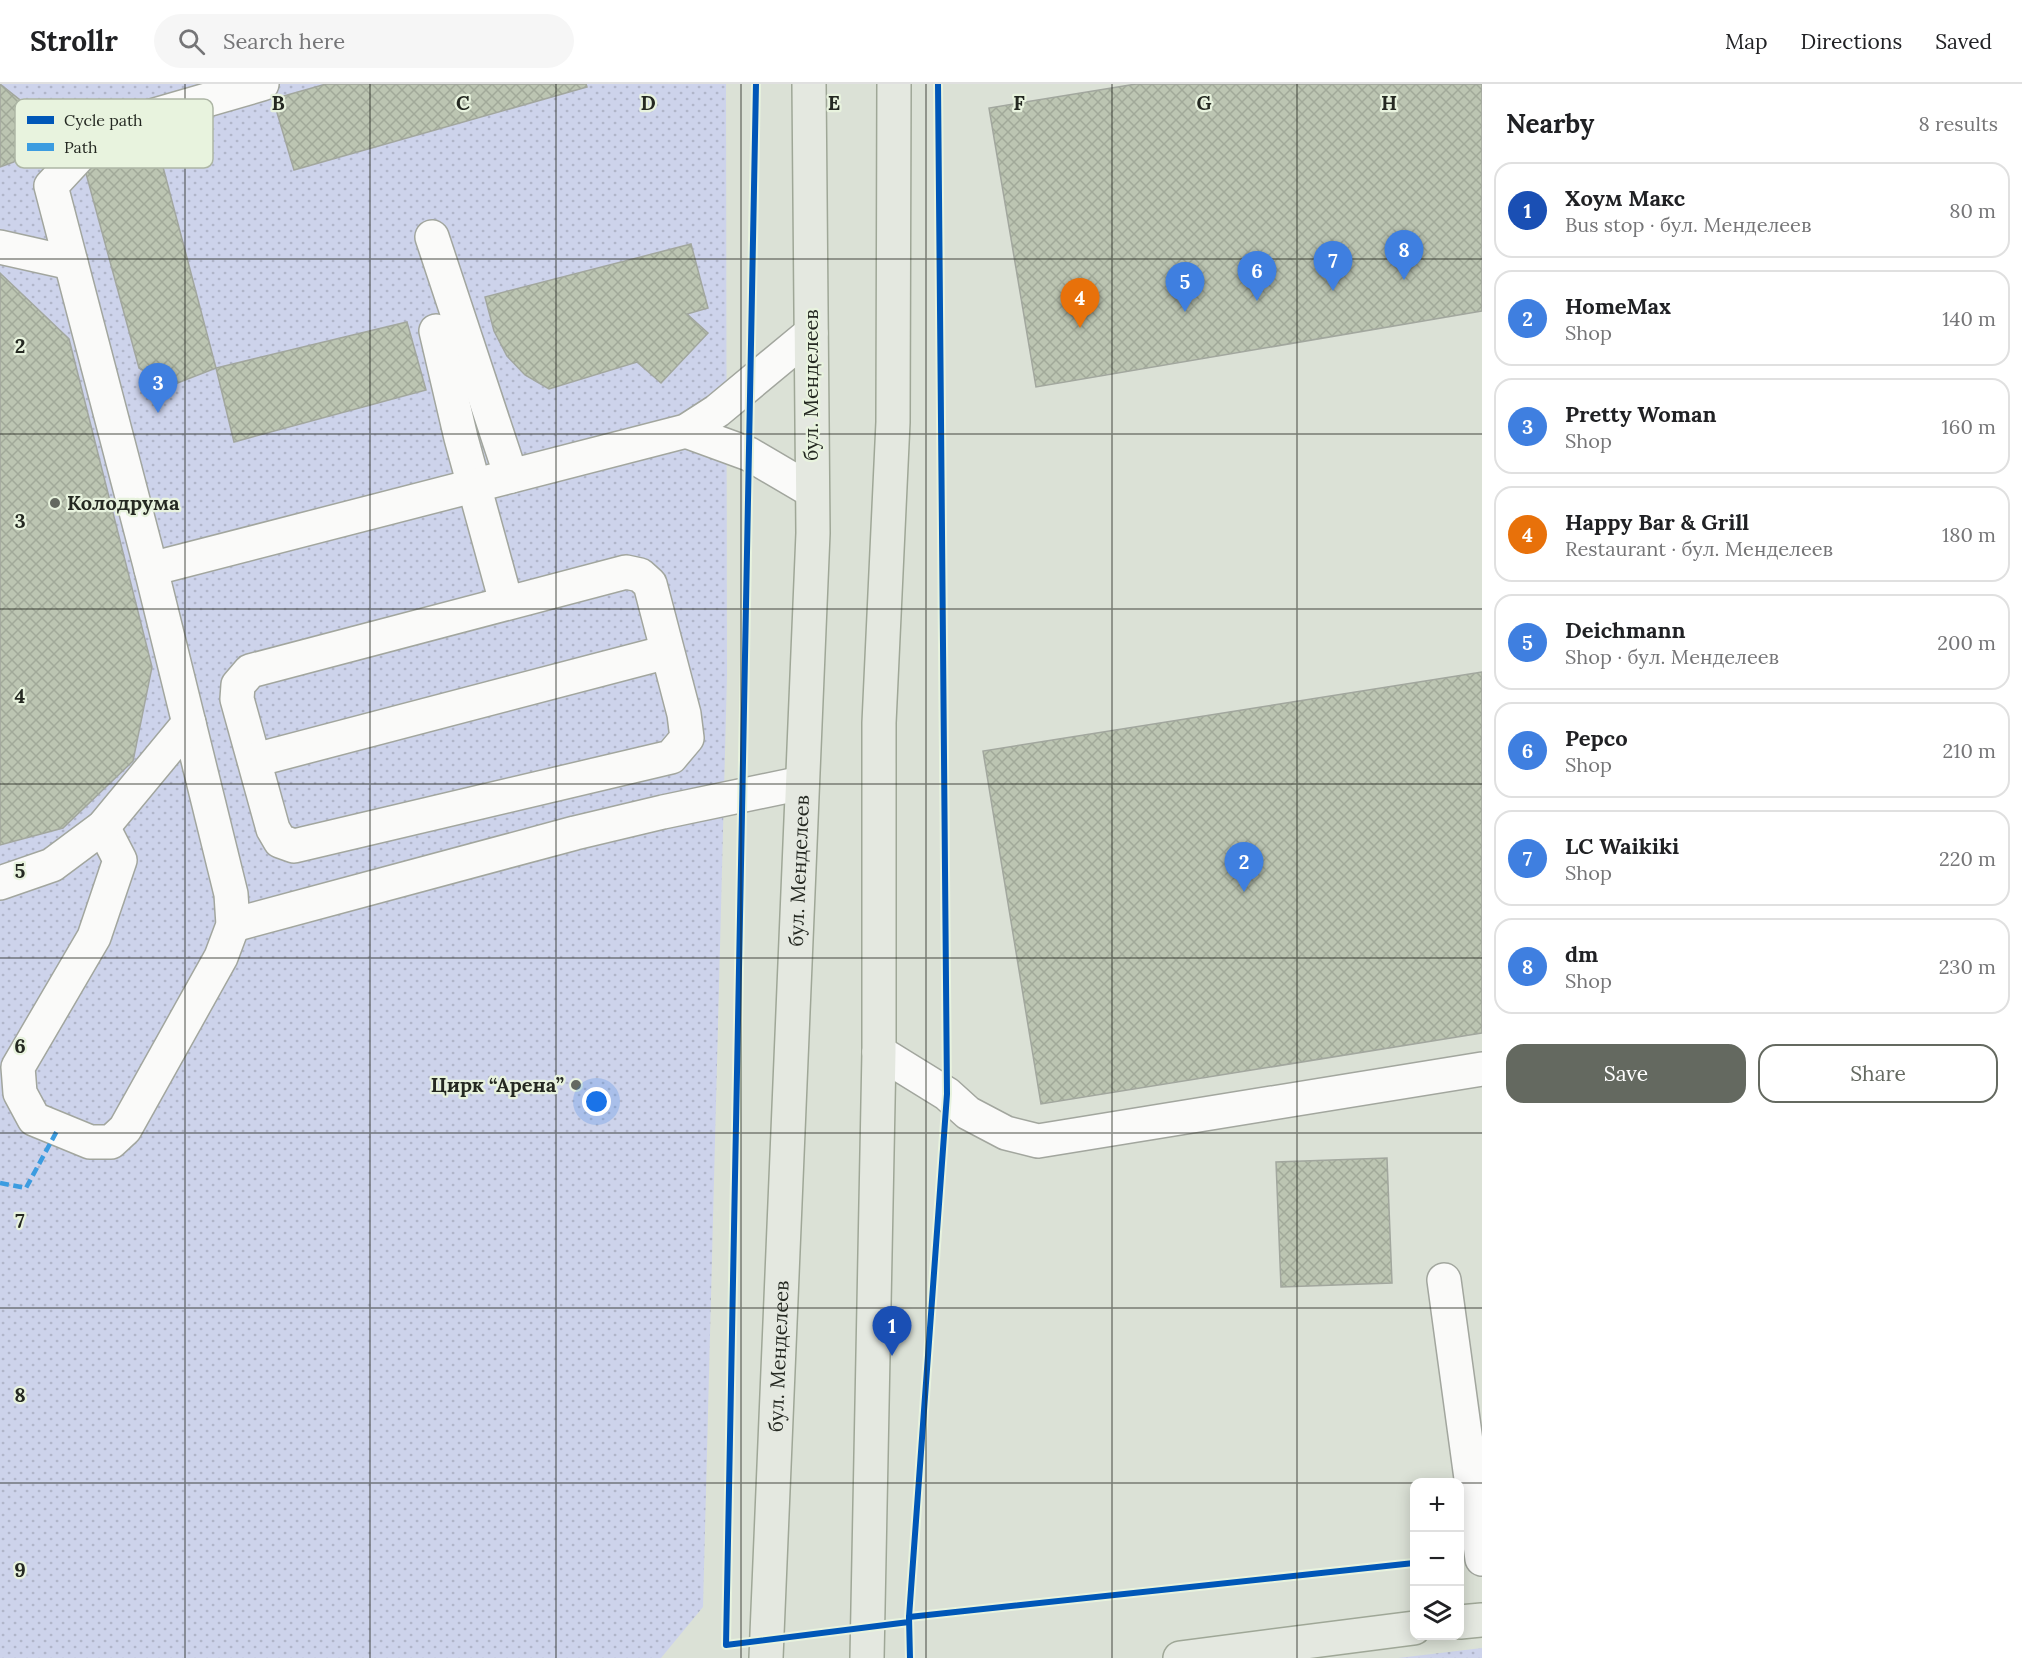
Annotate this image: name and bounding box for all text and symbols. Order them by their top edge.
search box [154,14,574,68]
text: Strollr [30,23,118,59]
icon: search [175,25,208,58]
text: Search here [223,27,345,55]
text: Map [1725,28,1768,55]
text: Directions [1801,28,1902,55]
text: Saved [1935,28,1992,55]
text: B [271,90,285,115]
text: C [456,90,470,115]
text: D [640,90,656,115]
text: E [828,90,840,115]
text: F [1013,90,1025,115]
text: G [1196,90,1212,115]
text: H [1381,90,1397,115]
legend [15,99,213,168]
text: Nearby [1506,107,1594,140]
text: Cycle path [64,110,143,130]
text: 8 results [1919,111,1998,136]
text: Path [64,137,98,157]
text: Хоум Макс [1565,184,1685,212]
text: 1 [1523,198,1532,223]
text: 80 m [1949,198,1996,223]
text: Bus stop · бул. Менделеев [1565,212,1811,237]
pin: 8 [1384,230,1424,280]
pin: 7 [1314,242,1352,291]
pin: 6 [1238,252,1276,301]
pin: 5 [1166,262,1204,312]
pin: 4 [1060,278,1100,328]
text: HomeMax [1565,292,1671,320]
text: 2 [1522,306,1533,331]
text: 140 m [1942,306,1996,331]
street label: бул. Менделеев [798,309,823,461]
text: Shop [1565,320,1612,345]
text: 2 [15,333,25,358]
pin: 3 [138,364,178,413]
text: Pretty Woman [1565,400,1716,428]
text: 3 [1522,414,1533,439]
text: 160 m [1942,414,1996,439]
text: Shop [1565,428,1612,453]
place label: Колодрума [67,490,180,515]
marker: Колодрума [48,496,62,510]
text: 3 [14,508,26,533]
text: Happy Bar & Grill [1565,508,1749,536]
text: 4 [1522,522,1533,547]
text: 180 m [1942,522,1996,547]
text: Restaurant · бул. Менделеев [1565,536,1833,561]
text: Deichmann [1565,616,1686,644]
text: 5 [1522,630,1533,655]
text: 200 m [1937,630,1996,655]
text: Shop · бул. Менделеев [1565,644,1779,669]
text: 4 [15,683,26,708]
text: Pepco [1565,724,1628,752]
text: 6 [1522,738,1533,763]
text: 210 m [1942,738,1996,763]
text: Shop [1565,752,1612,777]
street label: бул. Менделеев [783,794,814,947]
text: LC Waikiki [1565,832,1679,860]
pin: 2 [1224,842,1264,892]
text: 7 [1523,846,1532,871]
text: 220 m [1939,846,1996,871]
text: 5 [15,858,26,883]
text: Shop [1565,860,1612,885]
text: dm [1565,940,1598,968]
text: 8 [1522,954,1533,979]
text: 230 m [1939,954,1996,979]
text: Shop [1565,968,1612,993]
text: 6 [14,1033,26,1058]
button: Save [1506,1044,1746,1103]
button: Share [1758,1044,1998,1103]
place label: Цирк “Арена” [430,1072,564,1097]
marker: Цирк “Арена” [569,1078,583,1092]
your location [582,1087,611,1116]
text: 7 [15,1208,25,1233]
street label: бул. Менделеев [762,1280,794,1432]
pin: 1 [872,1306,912,1356]
text: 8 [14,1382,26,1407]
map controls [1410,1478,1464,1640]
button: + [1410,1478,1464,1532]
button: − [1410,1532,1464,1586]
text: 9 [14,1557,26,1582]
button: layers [1410,1586,1464,1640]

